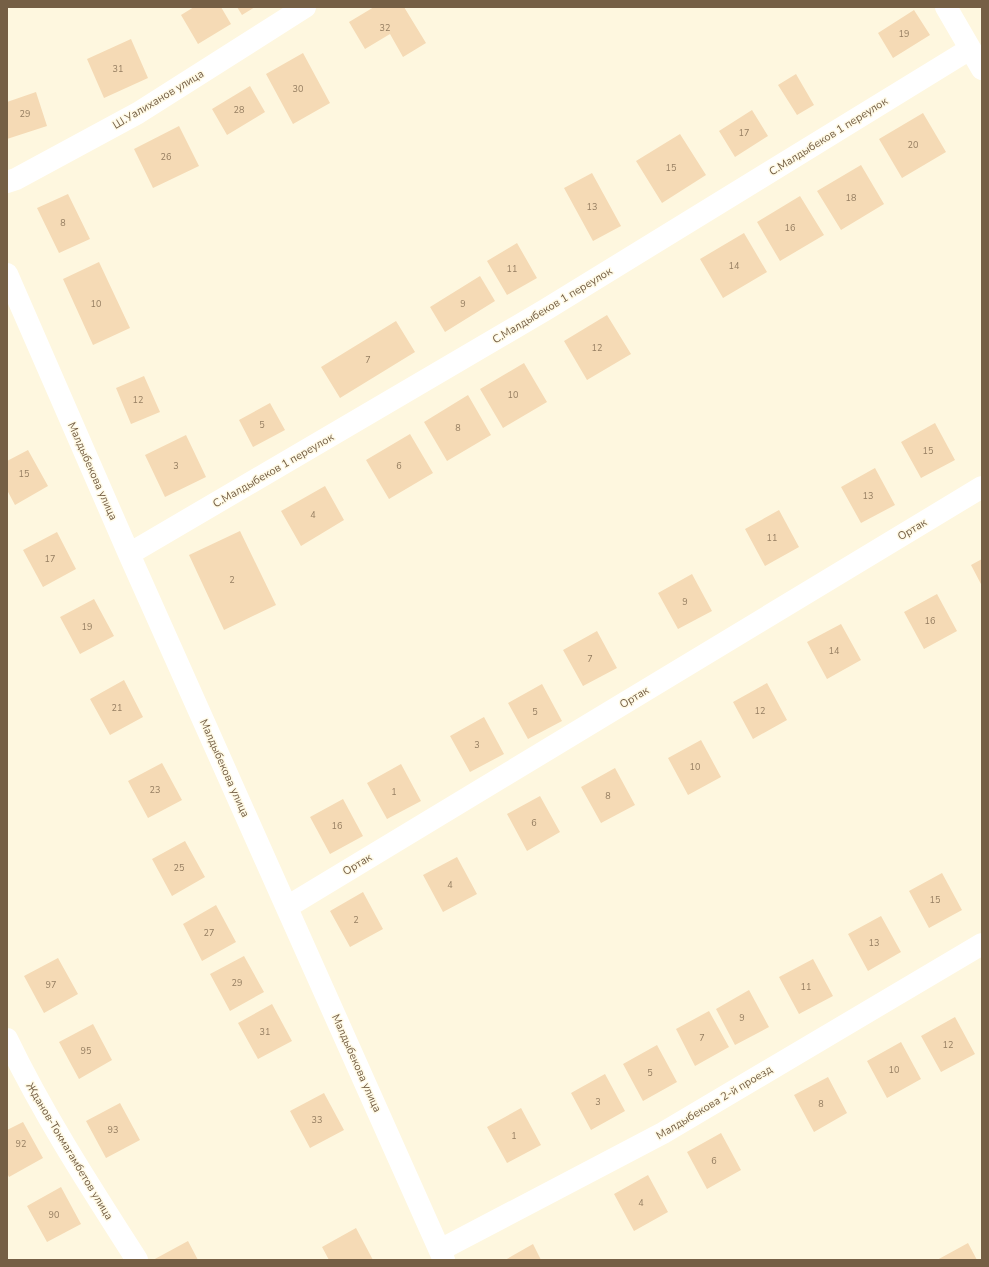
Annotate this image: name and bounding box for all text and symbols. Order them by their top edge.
house number: 32 [380,22,390,34]
house number: 19 [899,28,909,40]
house number: 31 [113,63,123,75]
street label: Ш.Уалиханов улица [110,66,207,133]
house number: 30 [293,83,303,95]
street label: С.Малдыбеков 1 переулок [766,94,891,179]
house number: 28 [234,104,244,116]
house number: 29 [20,108,30,120]
house number: 17 [739,127,749,139]
house number: 20 [908,139,918,151]
house number: 26 [161,151,171,163]
house number: 15 [666,162,676,174]
house number: 18 [846,192,856,204]
house number: 13 [587,201,597,213]
house number: 8 [60,217,66,229]
house number: 16 [785,222,795,234]
house number: 14 [729,260,740,272]
house number: 11 [507,263,517,275]
street label: С.Малдыбеков 1 переулок [490,264,615,347]
house number: 10 [91,298,101,310]
house number: 9 [460,298,466,310]
house number: 12 [592,342,602,354]
house number: 7 [365,354,371,366]
house number: 10 [508,389,518,401]
house number: 12 [133,394,143,406]
house number: 5 [259,419,265,431]
street label: Малдыбекова улица [64,420,121,523]
house number: 8 [455,422,461,434]
street label: С.Малдыбеков 1 переулок [210,430,337,511]
house number: 15 [923,445,933,457]
house number: 3 [173,460,179,472]
house number: 6 [396,460,402,472]
house number: 15 [19,468,29,480]
house number: 13 [863,490,873,502]
house number: 4 [310,509,316,521]
street label: Ортак [895,515,930,544]
house number: 11 [767,532,777,544]
house number: 17 [45,553,55,565]
house number: 2 [229,574,235,586]
house number: 9 [682,596,688,608]
house number: 16 [925,615,935,627]
house number: 19 [82,621,92,633]
house number: 14 [829,645,840,657]
house number: 7 [587,653,593,665]
street label: Ортак [617,683,652,712]
house number: 21 [112,702,122,714]
house number: 12 [755,705,765,717]
house number: 5 [532,706,538,718]
street label: Малдыбекова улица [196,717,253,820]
house number: 3 [474,739,480,751]
house number: 10 [690,761,700,773]
house number: 23 [150,784,160,796]
house number: 1 [391,786,397,798]
house number: 8 [605,790,611,802]
house number: 6 [531,817,537,829]
house number: 16 [332,820,342,832]
street label: Ортак [340,850,375,879]
house number: 25 [174,862,184,874]
house number: 4 [447,879,453,891]
house number: 15 [930,894,940,906]
house number: 2 [353,914,359,926]
house number: 27 [204,927,214,939]
house number: 13 [869,937,879,949]
house number: 29 [232,977,242,989]
house number: 97 [46,979,56,991]
house number: 11 [801,981,811,993]
street label: Малдыбекова улица [328,1012,385,1115]
house number: 9 [739,1012,745,1024]
house number: 31 [260,1026,270,1038]
house number: 7 [699,1032,705,1044]
house number: 12 [943,1039,953,1051]
house number: 95 [81,1045,91,1057]
street label: Малдыбекова 2-й проезд [653,1062,775,1143]
house number: 10 [889,1064,899,1076]
house number: 5 [647,1067,653,1079]
street label: Жданов-Токмагамбетов улица [23,1080,117,1223]
house number: 3 [595,1096,601,1108]
house number: 8 [818,1098,824,1110]
house number: 33 [312,1114,322,1126]
house number: 93 [108,1124,118,1136]
house number: 1 [511,1130,517,1142]
house number: 92 [16,1138,26,1150]
house number: 6 [711,1155,717,1167]
house number: 4 [638,1197,644,1209]
house number: 90 [49,1209,59,1221]

